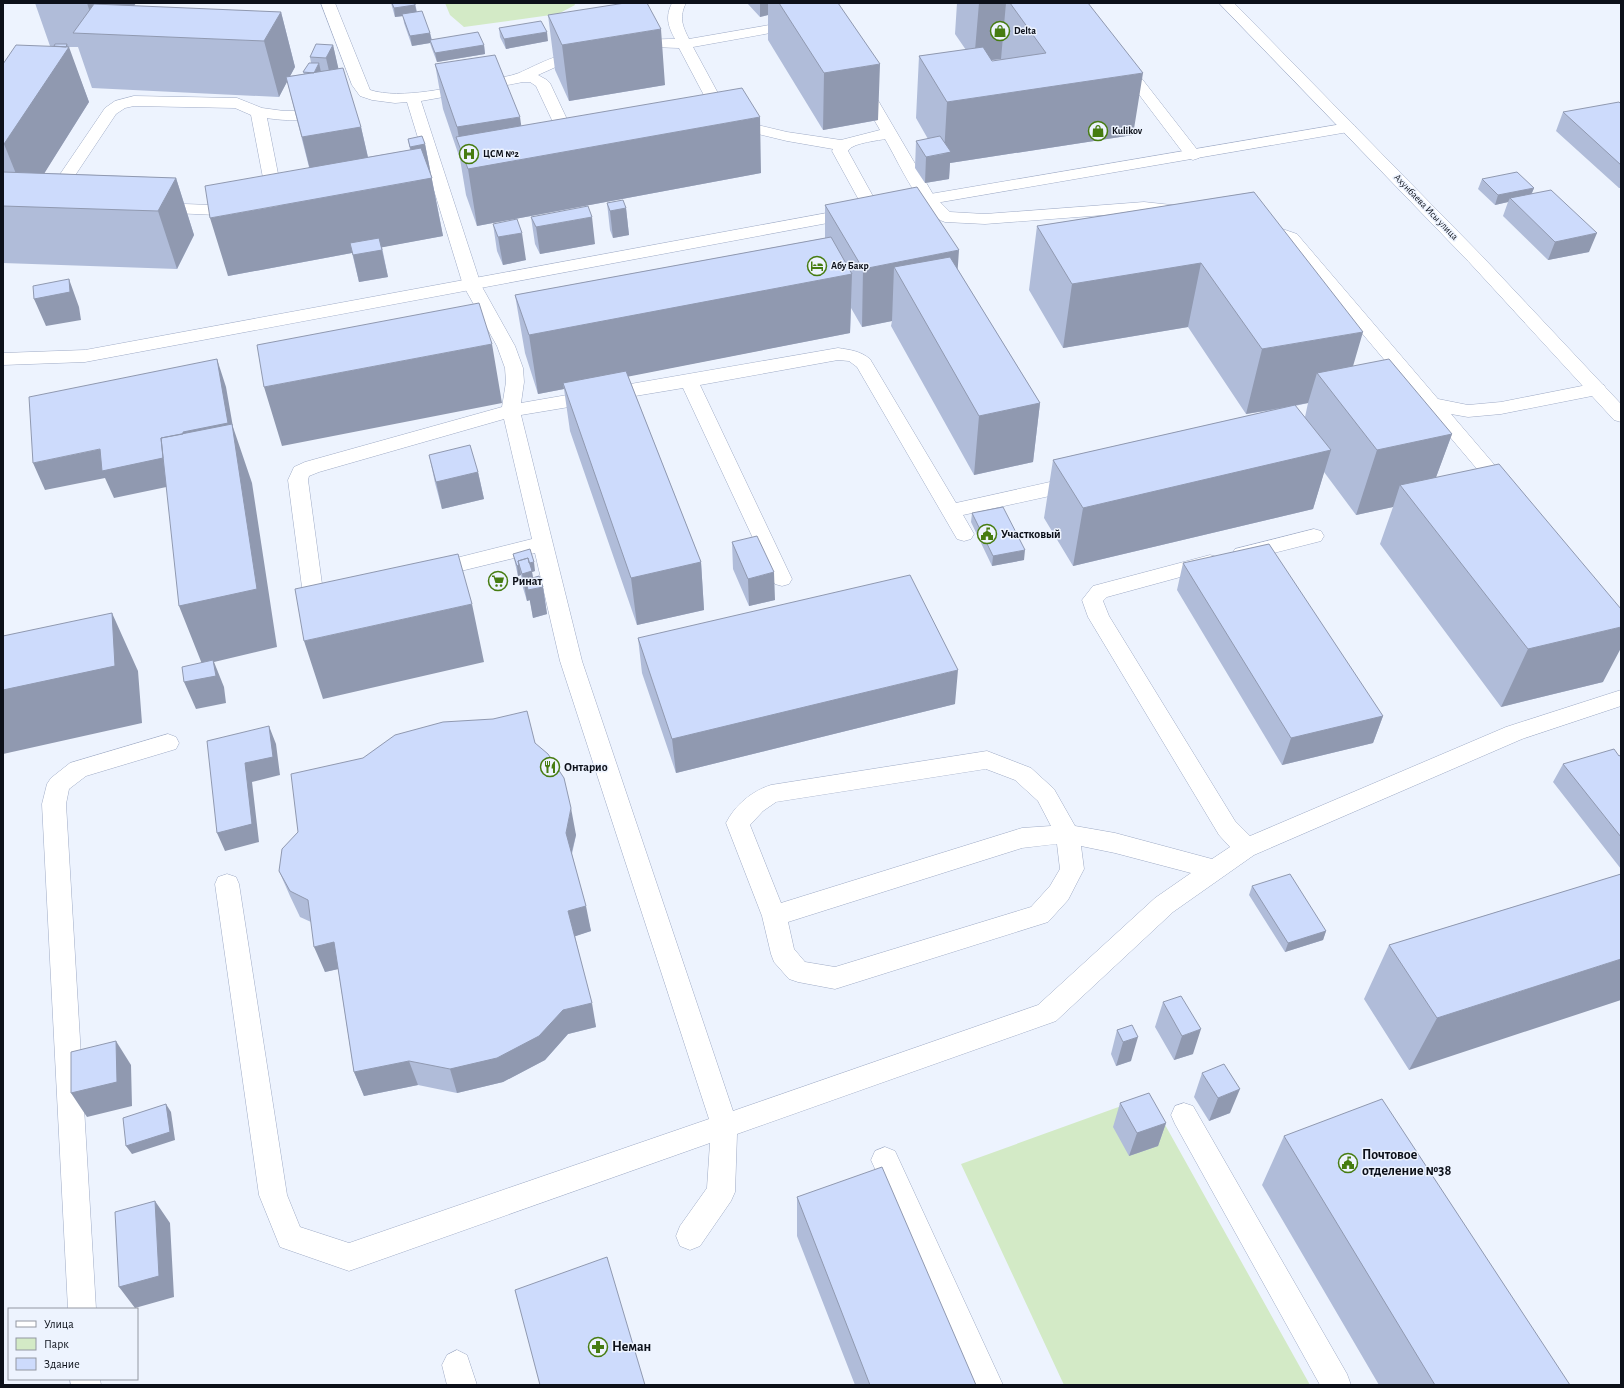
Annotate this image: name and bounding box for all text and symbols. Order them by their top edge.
shop icon: Delta [989,20,1011,42]
place label: Delta [1014,26,1036,36]
shop icon: Kulikov [1087,120,1109,142]
place label: Kulikov [1112,126,1143,136]
hospital icon: ЦСМ №2 [458,143,480,165]
place label: ЦСМ №2 [483,149,519,159]
street label: Ахунбаева Исы улица [1392,172,1460,242]
hotel icon: Абу Бакр [806,255,828,277]
place label: Абу Бакр [831,261,869,271]
public building icon: Участковый [976,523,998,545]
place label: Участковый [1001,528,1061,540]
supermarket icon: Ринат [487,570,509,592]
place label: Ринат [512,575,542,587]
restaurant icon: Онтарио [539,756,561,778]
place label: Онтарио [564,761,608,773]
place label: Почтовое отделение №38 [1362,1148,1451,1178]
public building icon: Почтовое отделение №38 [1337,1152,1359,1174]
legend [8,1308,138,1380]
text: Улица [44,1318,74,1330]
pharmacy icon: Неман [587,1336,609,1358]
text: Парк [44,1338,69,1350]
place label: Неман [612,1340,651,1354]
text: Здание [44,1358,80,1370]

